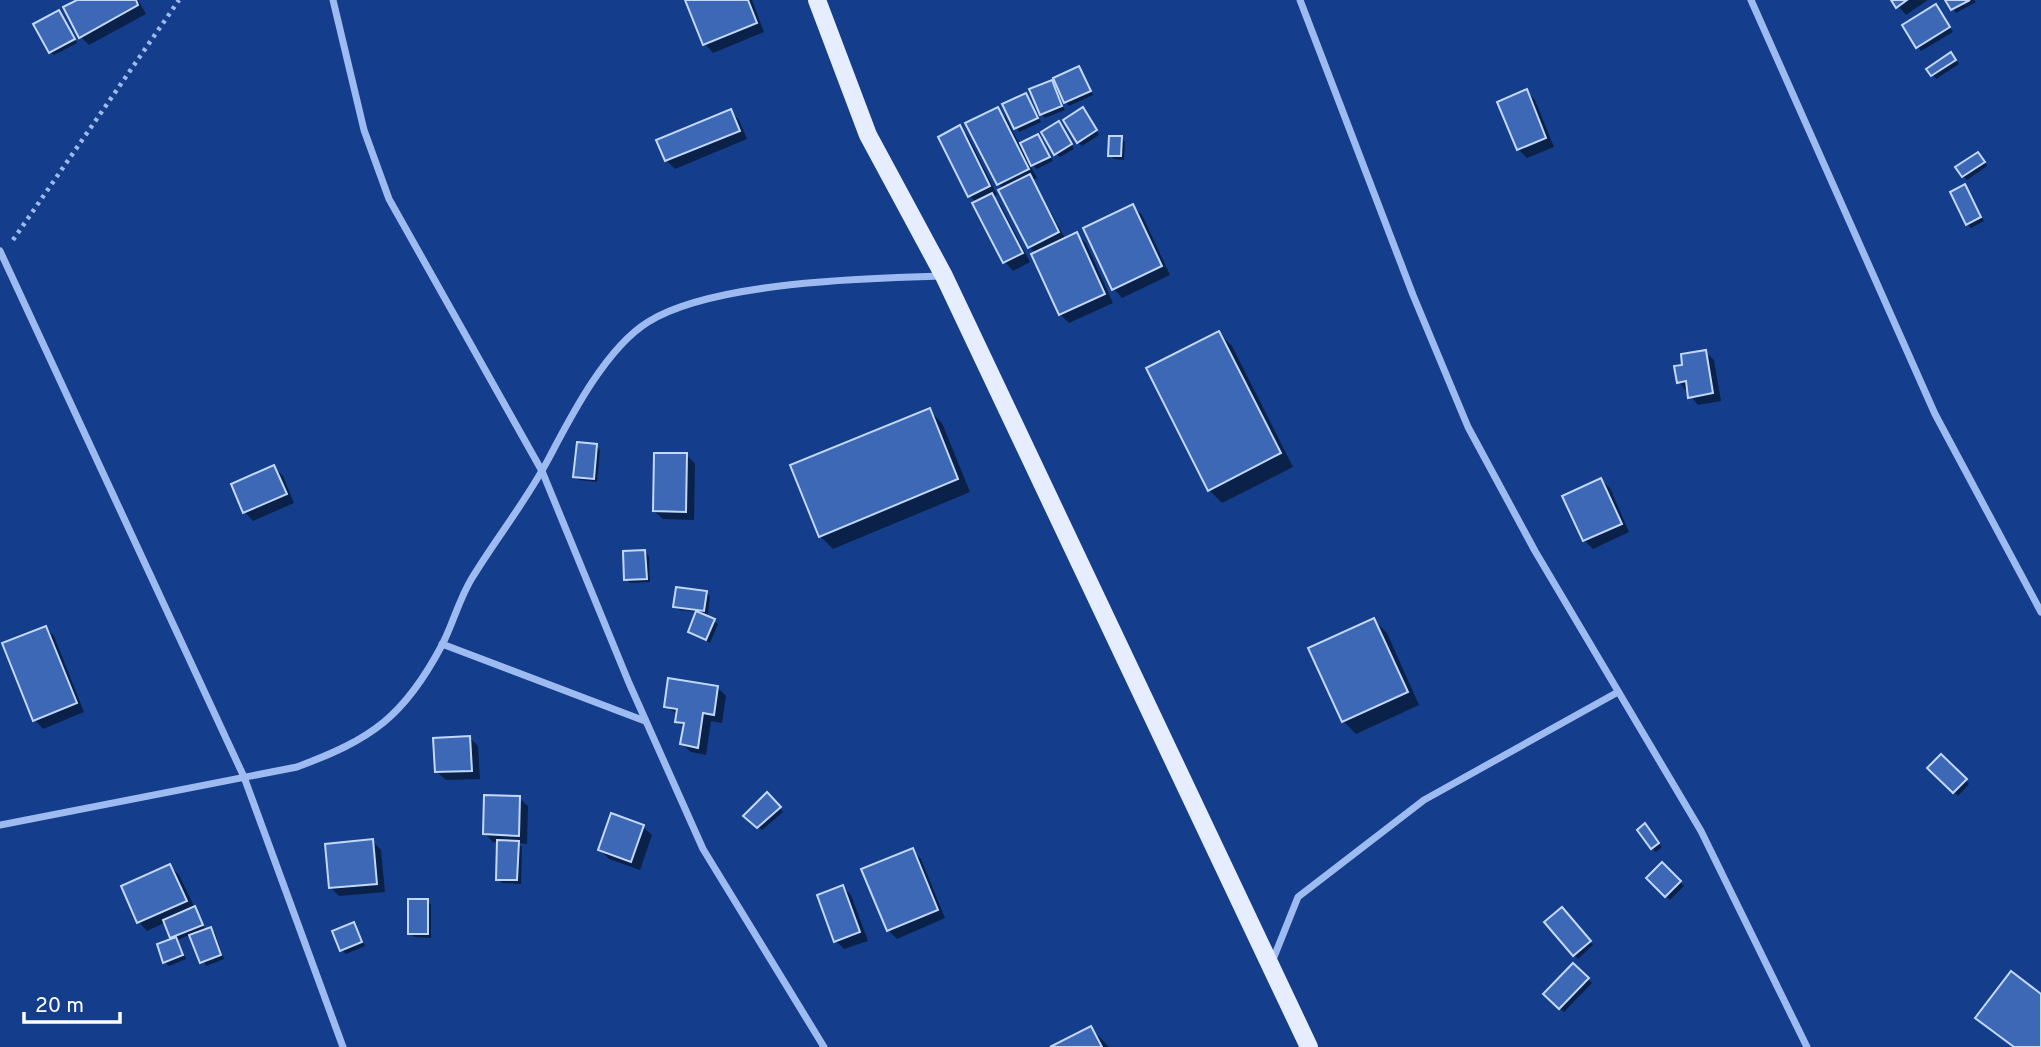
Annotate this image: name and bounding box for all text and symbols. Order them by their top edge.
scale bar [24,981,121,1025]
text: 20 m [35,993,84,1020]

